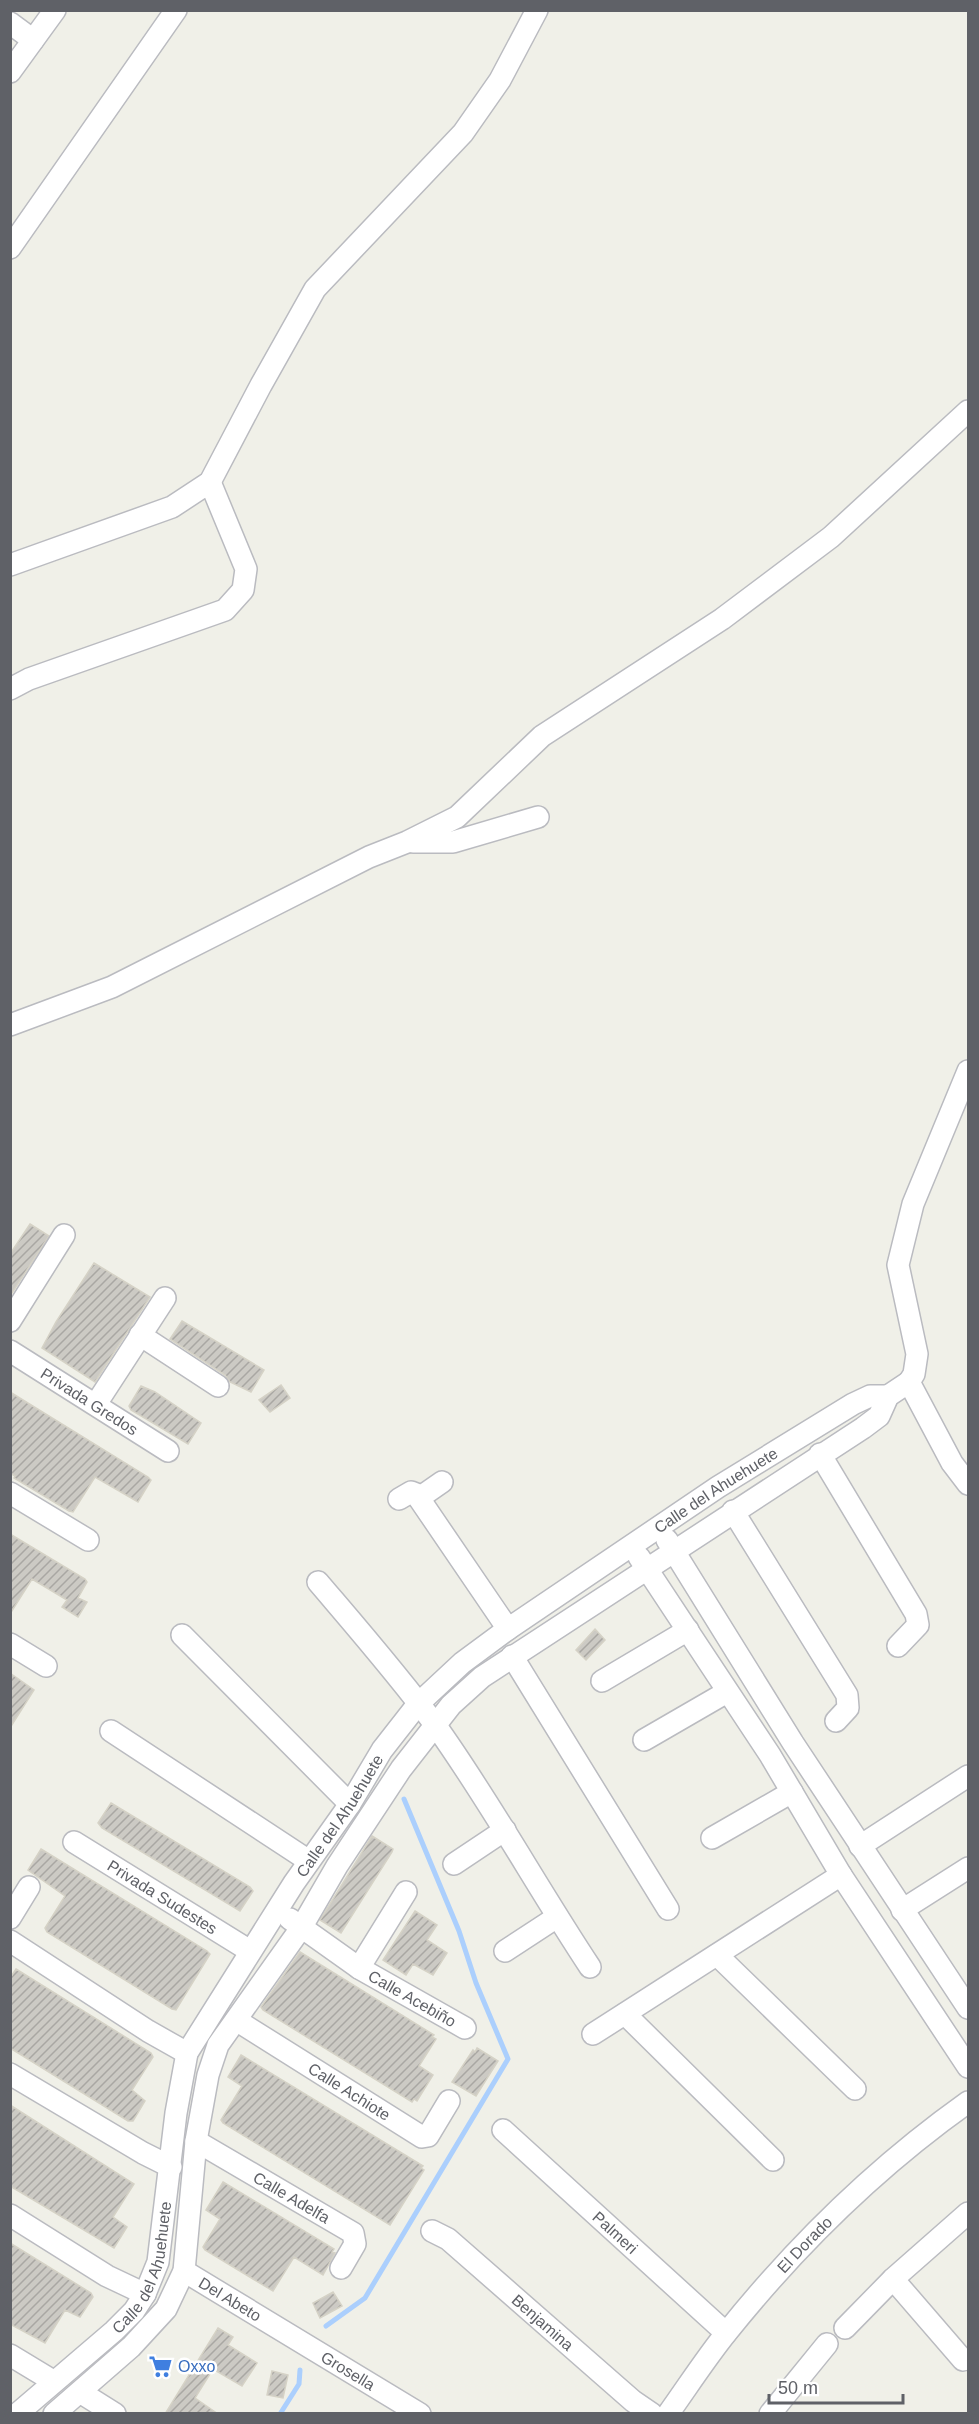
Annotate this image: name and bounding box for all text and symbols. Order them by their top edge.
street label: Privada Gredos [38,1364,141,1438]
street label: Calle del Ahuehuete [651,1444,781,1536]
street label: Calle del Ahuehuete [293,1751,386,1880]
street label: Privada Sudestes [105,1856,220,1937]
street label: Calle Acebiño [366,1967,459,2030]
street label: Calle Achiote [305,2059,394,2123]
street label: Calle Adelfa [251,2168,333,2226]
street label: Calle del Ahuehuete [108,2200,174,2337]
street label: Palmeri [590,2208,641,2257]
street label: El Dorado [774,2213,835,2276]
street label: Del Abeto [196,2274,264,2324]
street label: Benjamina [509,2291,577,2353]
street label: Grosella [318,2348,378,2393]
supermarket icon: Oxxo [147,2353,173,2379]
place label: Oxxo [178,2358,215,2375]
scale bar [769,2367,902,2405]
text: 50 m [778,2378,818,2398]

